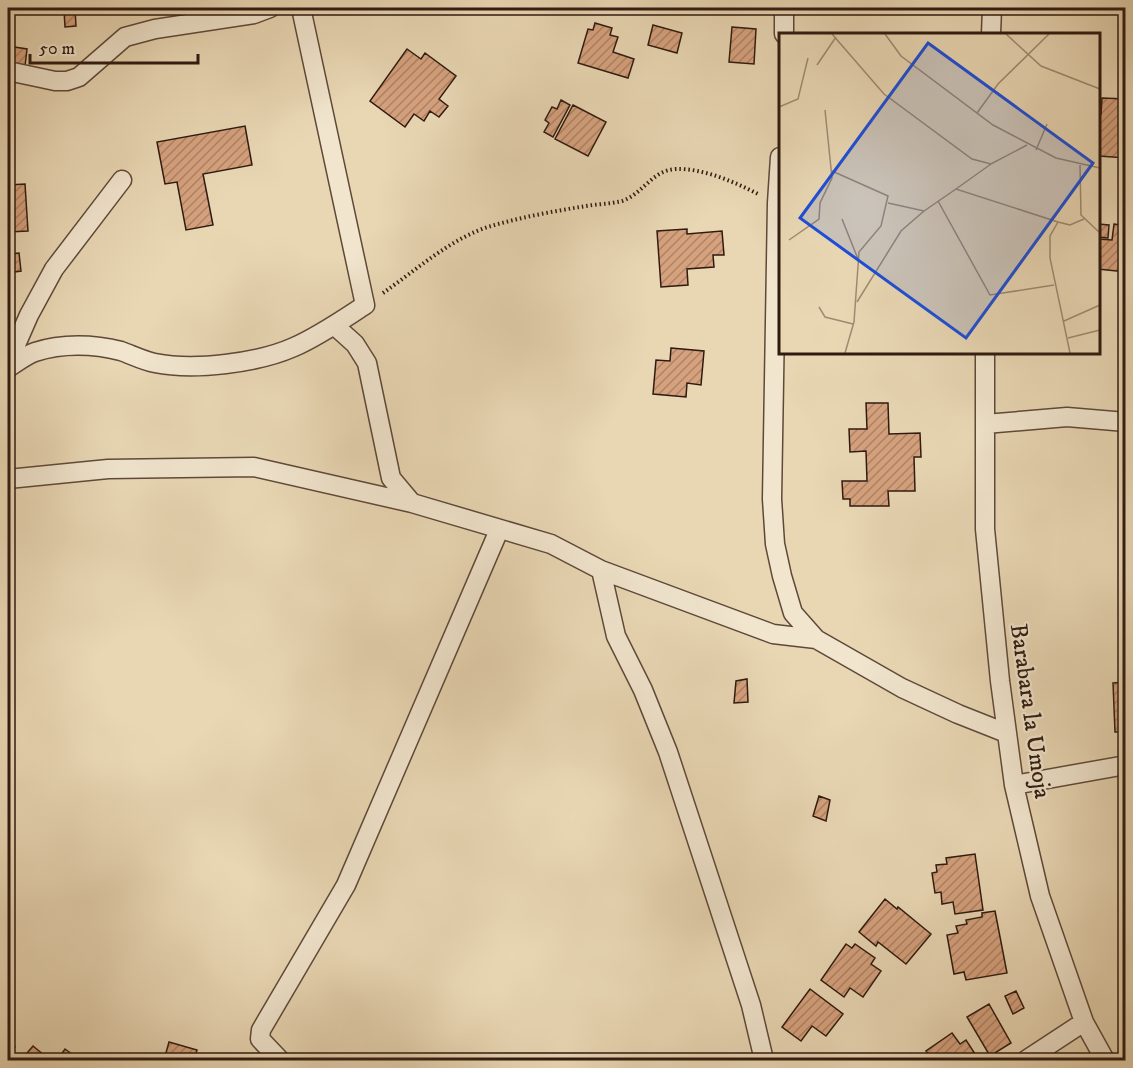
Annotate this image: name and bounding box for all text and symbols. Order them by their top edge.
scale bar [30,27,198,65]
inset map [779,33,1100,354]
text: 50 m [39,38,75,60]
street label: Barabara la Umoja [1003,622,1057,801]

